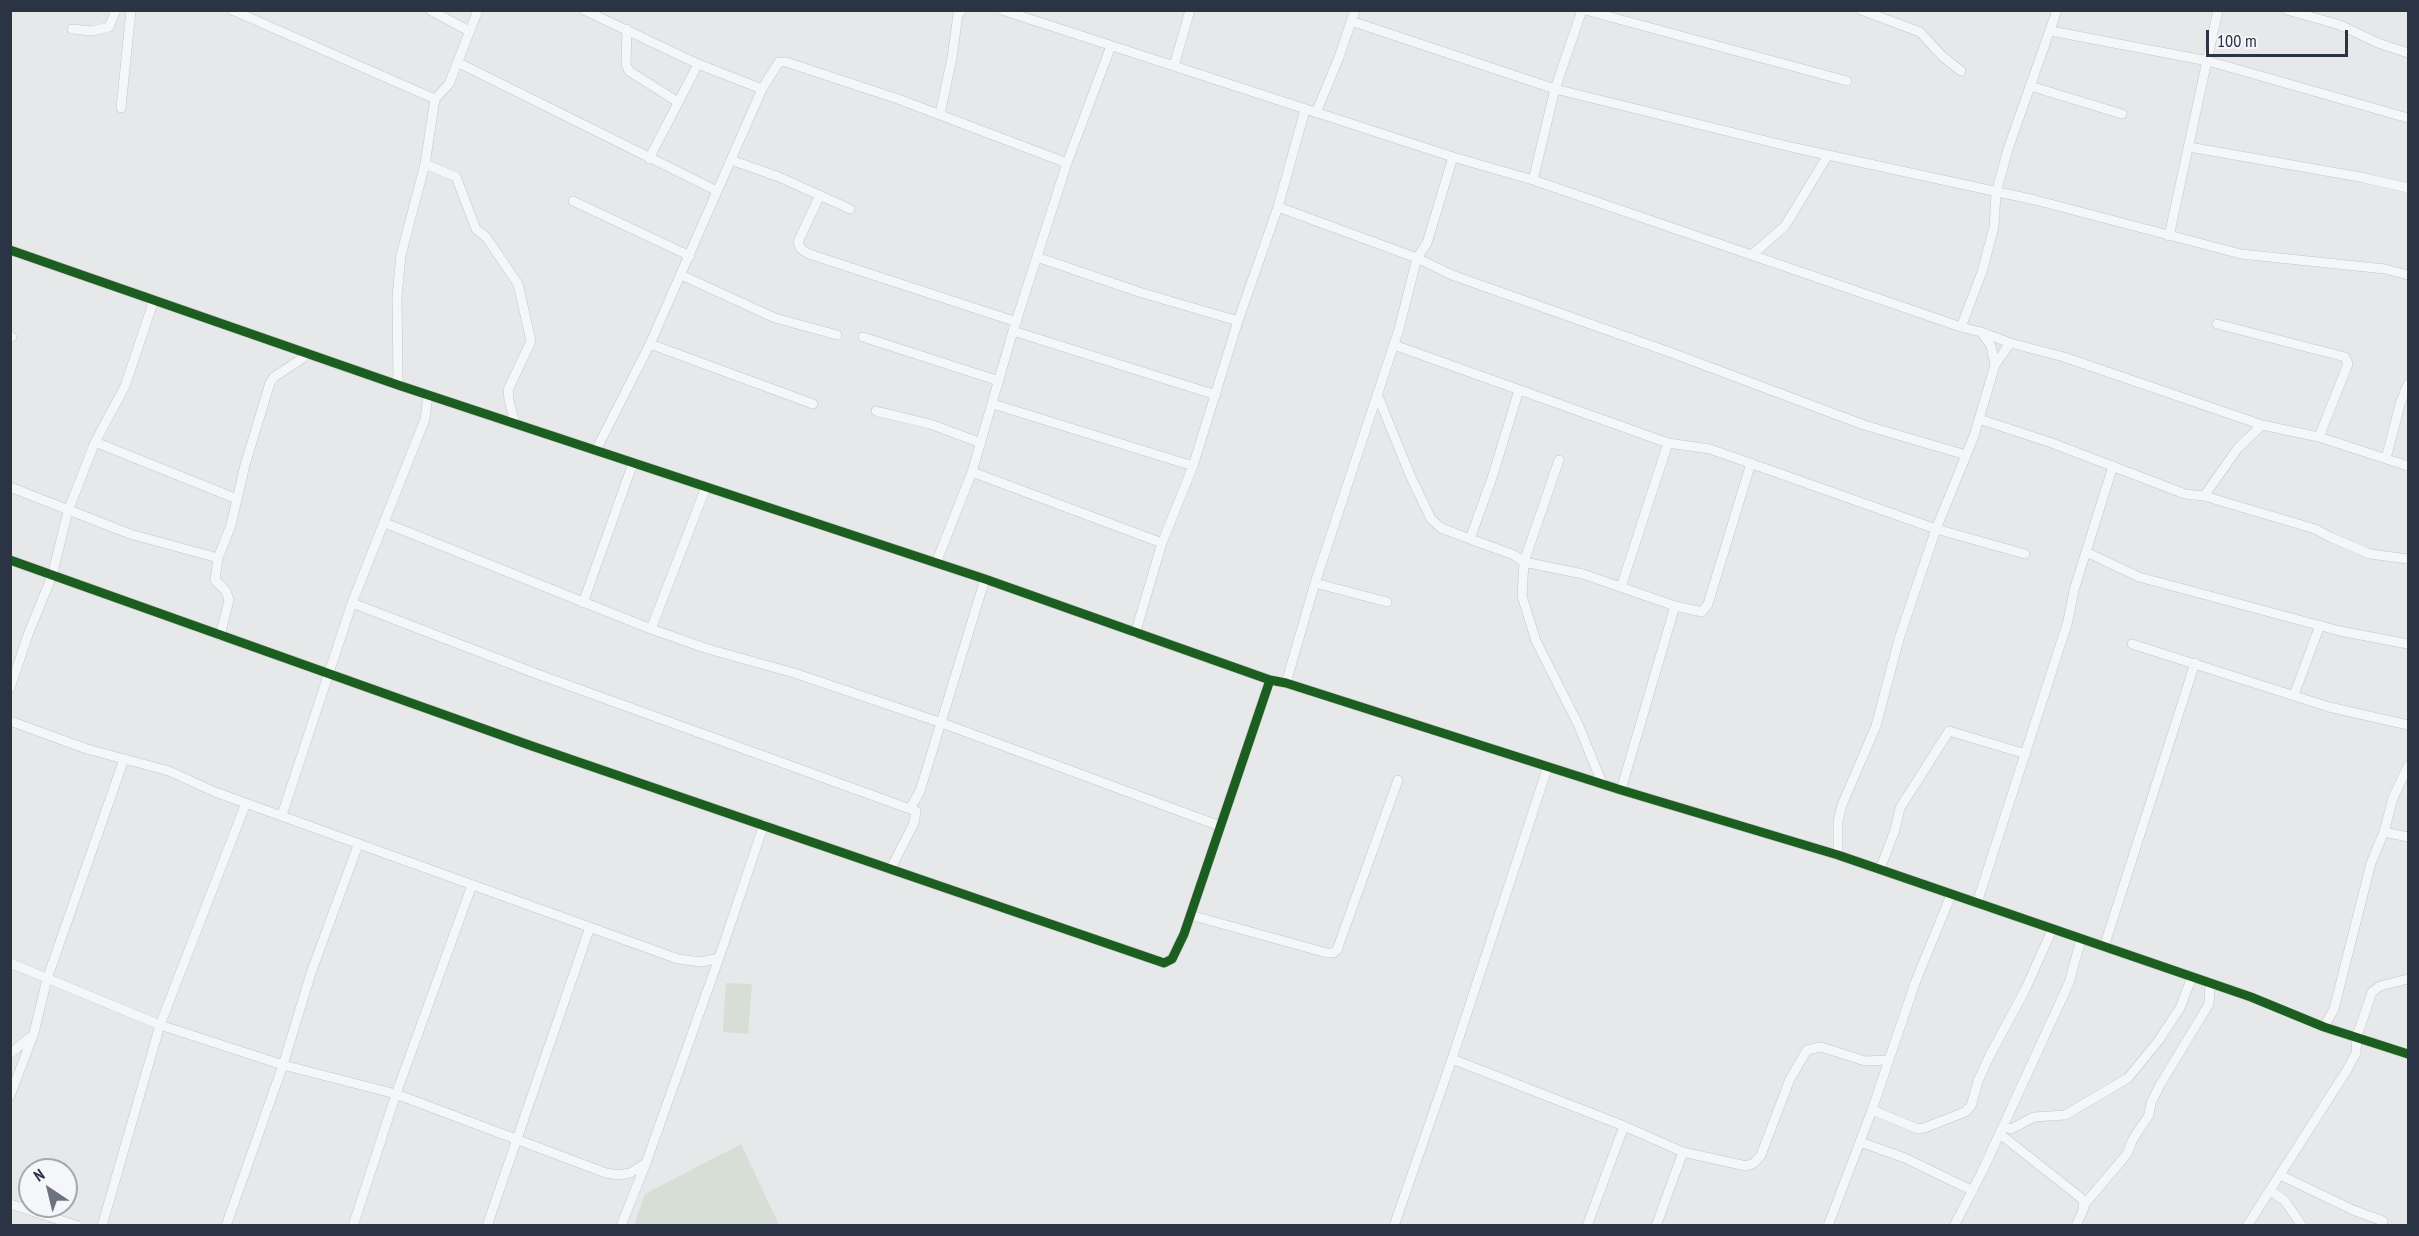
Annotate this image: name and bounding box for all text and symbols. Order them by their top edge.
scale bar [2209,18,2352,56]
text: 100 m [2217,29,2257,52]
north arrow [18,1158,78,1218]
text: N [30,1164,48,1186]

